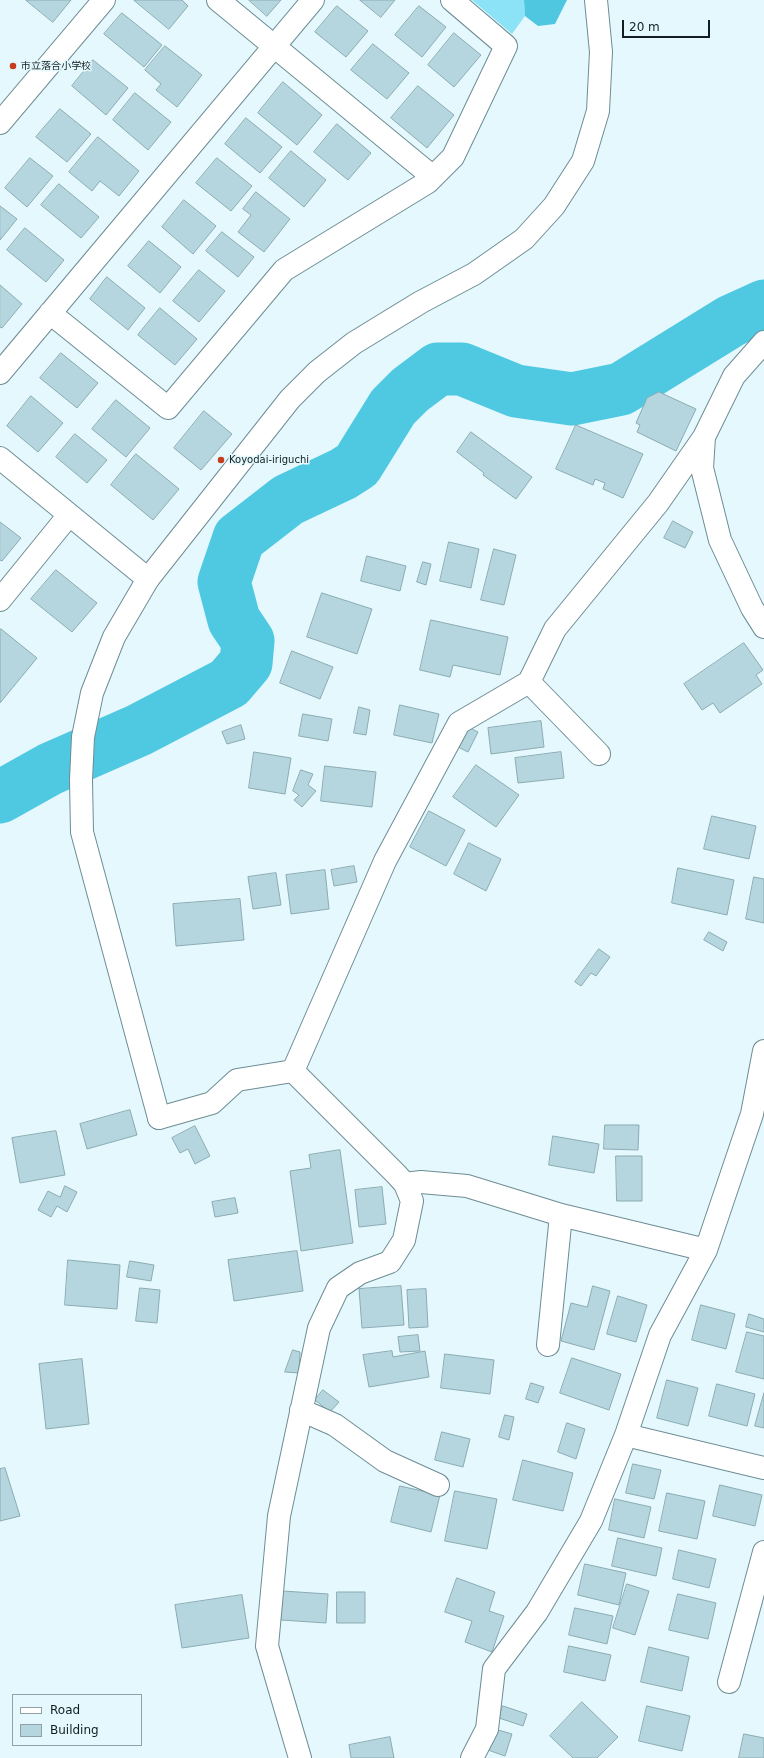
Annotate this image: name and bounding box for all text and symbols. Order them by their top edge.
scale bar [624,12,712,38]
text: 20 m [629,20,660,34]
place label: 市立落合小学校 [21,60,91,72]
marker: 市立落合小学校 [8,61,18,71]
place label: Koyodai-iriguchi [229,454,309,466]
marker: Koyodai-iriguchi [216,455,226,465]
legend [12,1694,142,1746]
text: Road [50,1703,80,1717]
text: Building [50,1723,99,1737]

